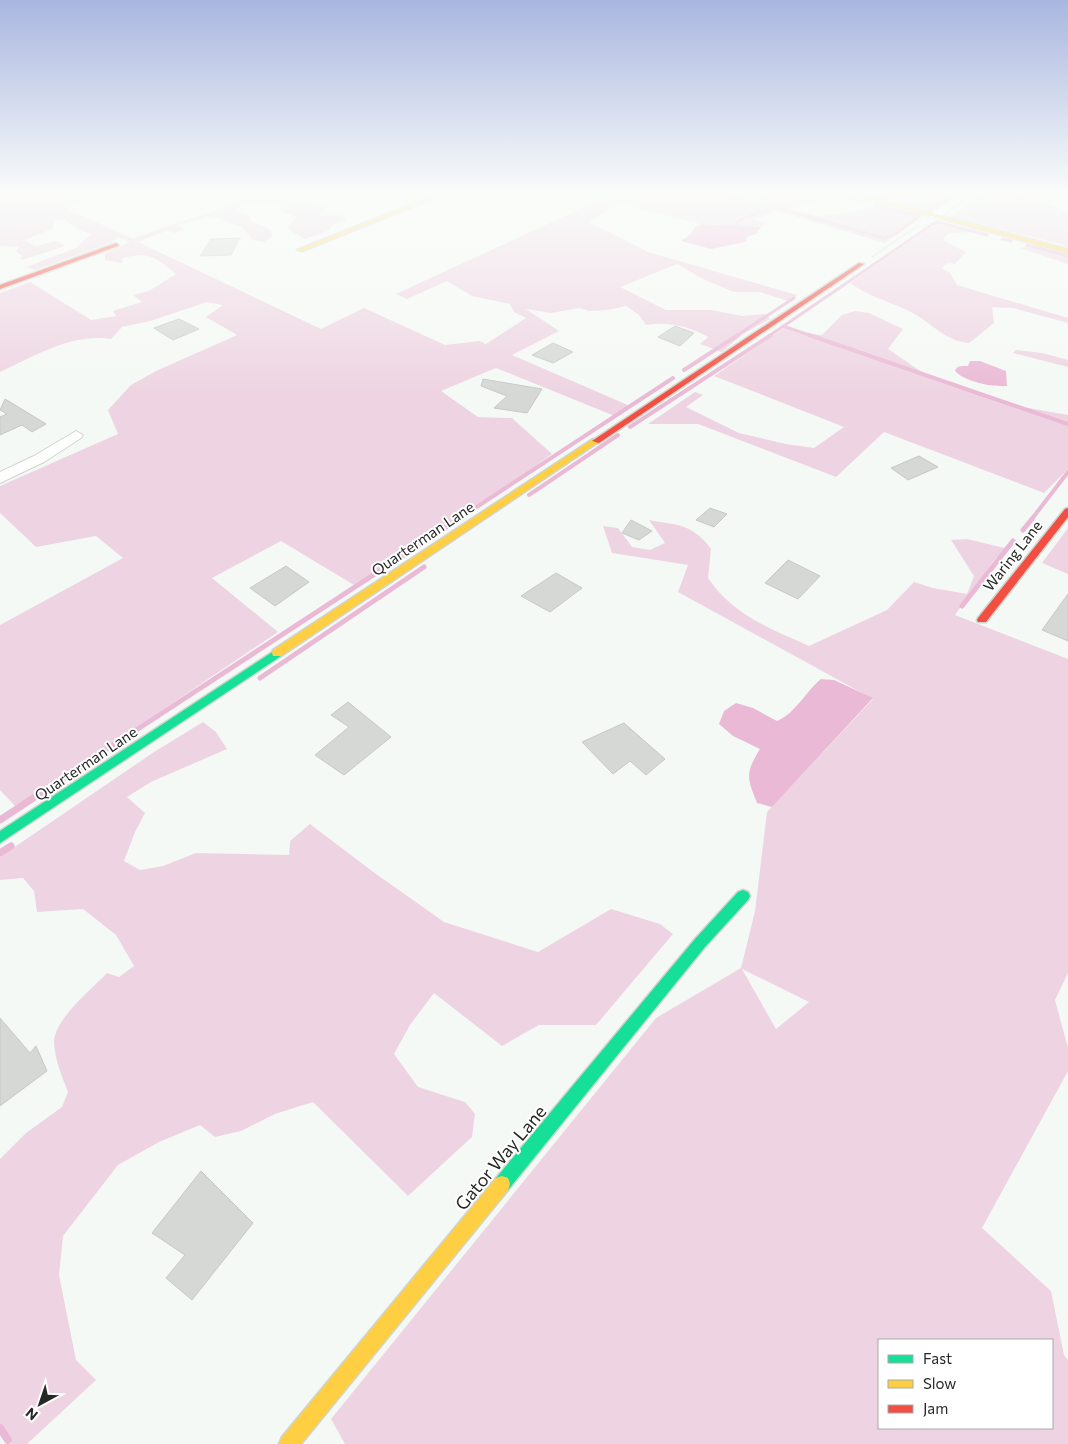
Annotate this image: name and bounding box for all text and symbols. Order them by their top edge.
street label: Quarterman Lane [368,497,477,579]
street label: Waring Lane [979,516,1045,594]
street label: Quarterman Lane [31,722,140,804]
street label: Gator Way Lane [450,1100,550,1214]
legend [878,1339,1053,1429]
text: Fast [923,1349,952,1367]
text: Slow [923,1374,956,1392]
north arrow [15,1379,65,1429]
text: Jam [923,1399,948,1417]
text: N [22,1404,41,1424]

